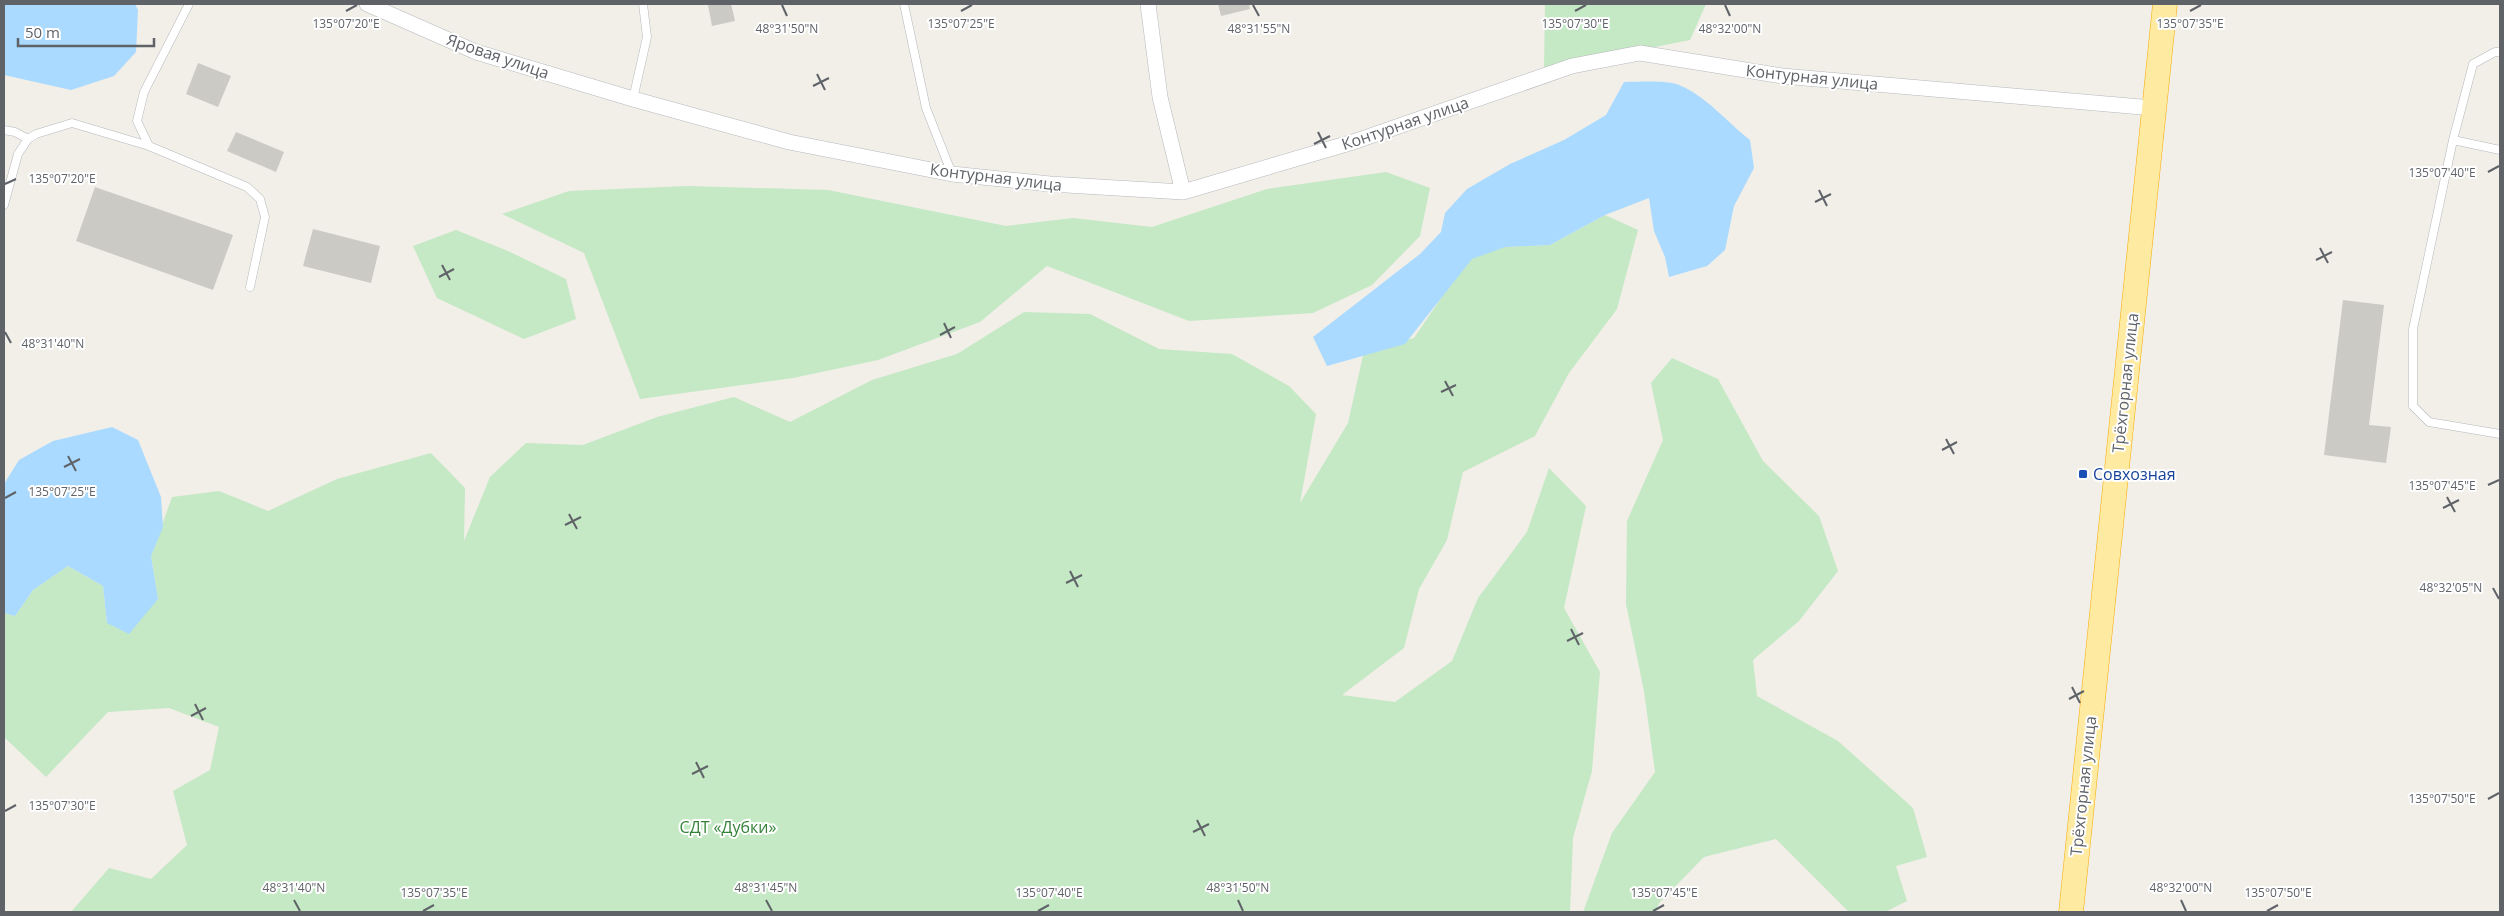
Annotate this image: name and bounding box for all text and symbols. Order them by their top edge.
scale bar [18,15,154,47]
text: 135°07'20"E [312,15,380,32]
text: 135°07'25"E [927,15,995,32]
text: 135°07'30"E [1541,15,1609,32]
text: 135°07'35"E [2156,15,2224,32]
text: 48°31'50"N [756,20,818,37]
text: 48°31'55"N [1228,20,1290,37]
text: 48°32'00"N [1699,20,1761,37]
text: 50 m [25,22,60,42]
street label: Яровая улица [444,28,552,84]
street label: Контурная улица [1745,59,1879,95]
street label: Контурная улица [1338,91,1472,155]
street label: Контурная улица [929,158,1063,196]
text: 135°07'40"E [2408,164,2476,181]
text: 135°07'20"E [28,170,96,187]
street label: Трёхгорная улица [2107,312,2143,454]
text: 48°31'40"N [22,335,84,352]
place label: Совхозная [2093,463,2176,485]
marker: Совхозная [2077,468,2089,480]
text: 135°07'45"E [2408,477,2476,494]
text: 135°07'25"E [28,483,96,500]
text: 48°32'05"N [2420,579,2482,596]
street label: Трёхгорная улица [2065,715,2101,857]
text: 135°07'50"E [2408,790,2476,807]
text: 135°07'30"E [28,797,96,814]
park label: СДТ «Дубки» [680,816,776,838]
text: 48°31'40"N [263,879,325,896]
text: 48°31'45"N [735,879,797,896]
text: 48°31'50"N [1207,879,1269,896]
text: 48°32'00"N [2150,879,2212,896]
text: 135°07'35"E [400,884,468,901]
text: 135°07'40"E [1015,884,1083,901]
text: 135°07'45"E [1630,884,1698,901]
text: 135°07'50"E [2244,884,2312,901]

